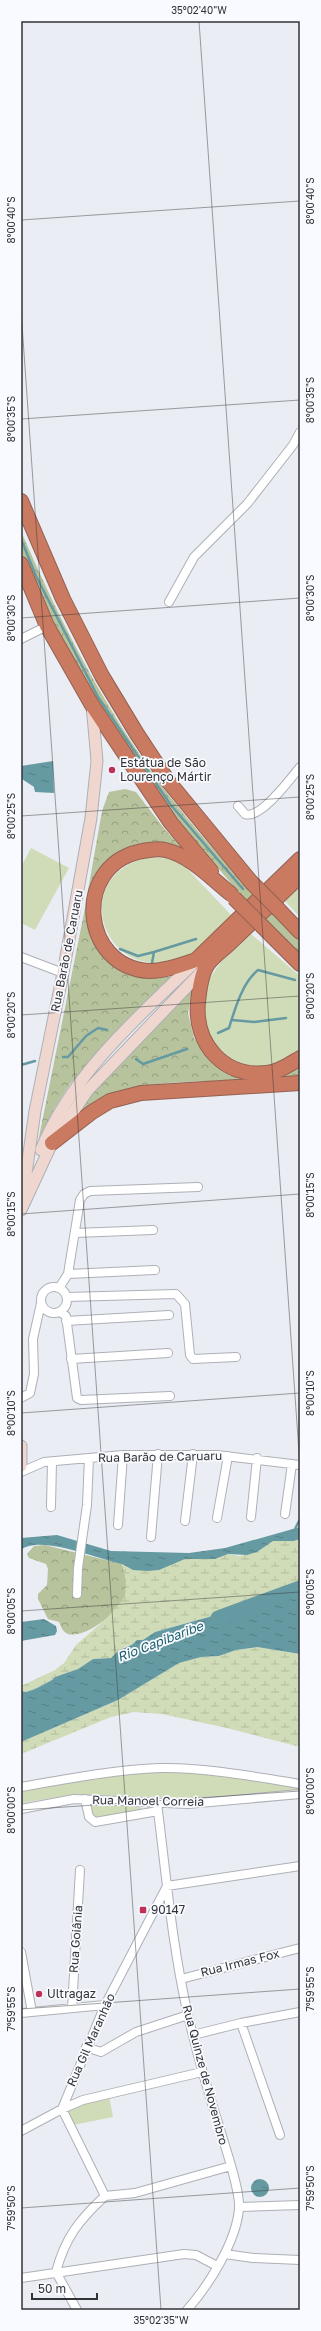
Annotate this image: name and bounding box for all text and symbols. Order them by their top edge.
text: 35°02'40"W [171,4,227,16]
text: 8°00'40"S [304,177,316,225]
text: 8°00'40"S [5,196,17,244]
text: 8°00'35"S [304,377,316,423]
text: 8°00'35"S [5,396,17,442]
text: 8°00'30"S [304,575,316,621]
text: 8°00'30"S [5,595,17,641]
place label: Estátua de São Lourenço Mártir [120,755,212,784]
marker: Estátua de São Lourenço Mártir [107,765,117,775]
text: 8°00'25"S [304,774,316,820]
text: 8°00'25"S [5,793,17,839]
street label: Rua Barão de Caruaru [47,888,86,1013]
text: 8°00'20"S [304,973,316,1019]
text: 8°00'20"S [5,992,17,1038]
text: 8°00'15"S [304,1172,316,1218]
text: 8°00'15"S [5,1191,17,1237]
text: 8°00'10"S [304,1370,316,1416]
text: 8°00'10"S [5,1390,17,1436]
street label: Rua Barão de Caruaru [98,1448,222,1465]
text: 8°00'05"S [304,1569,316,1615]
text: 8°00'05"S [5,1588,17,1634]
water label: Rio Capibaribe [115,1617,206,1665]
text: 8°00'00"S [304,1767,316,1815]
text: 8°00'00"S [5,1786,17,1834]
street label: Rua Manoel Correia [92,1792,204,1809]
place label: 90147 [151,1902,185,1917]
street label: Rua Goiânia [66,1905,85,1973]
marker: 90147 [138,1905,148,1915]
street label: Rua Irmas Fox [199,1945,281,1980]
text: 7°59'55"S [304,1966,316,2012]
text: 7°59'55"S [5,1986,17,2032]
place label: Ultragaz [47,1986,96,2001]
marker: Ultragaz [34,1989,44,1999]
street label: Rua Gil Maranhão [63,1991,118,2089]
street label: Rua Quinze de Novembro [180,2003,231,2147]
text: 7°59'50"S [304,2165,316,2211]
text: 7°59'50"S [5,2185,17,2231]
scale bar [32,2275,97,2301]
text: 50 m [38,2281,66,2296]
text: 35°02'35"W [133,2314,189,2326]

